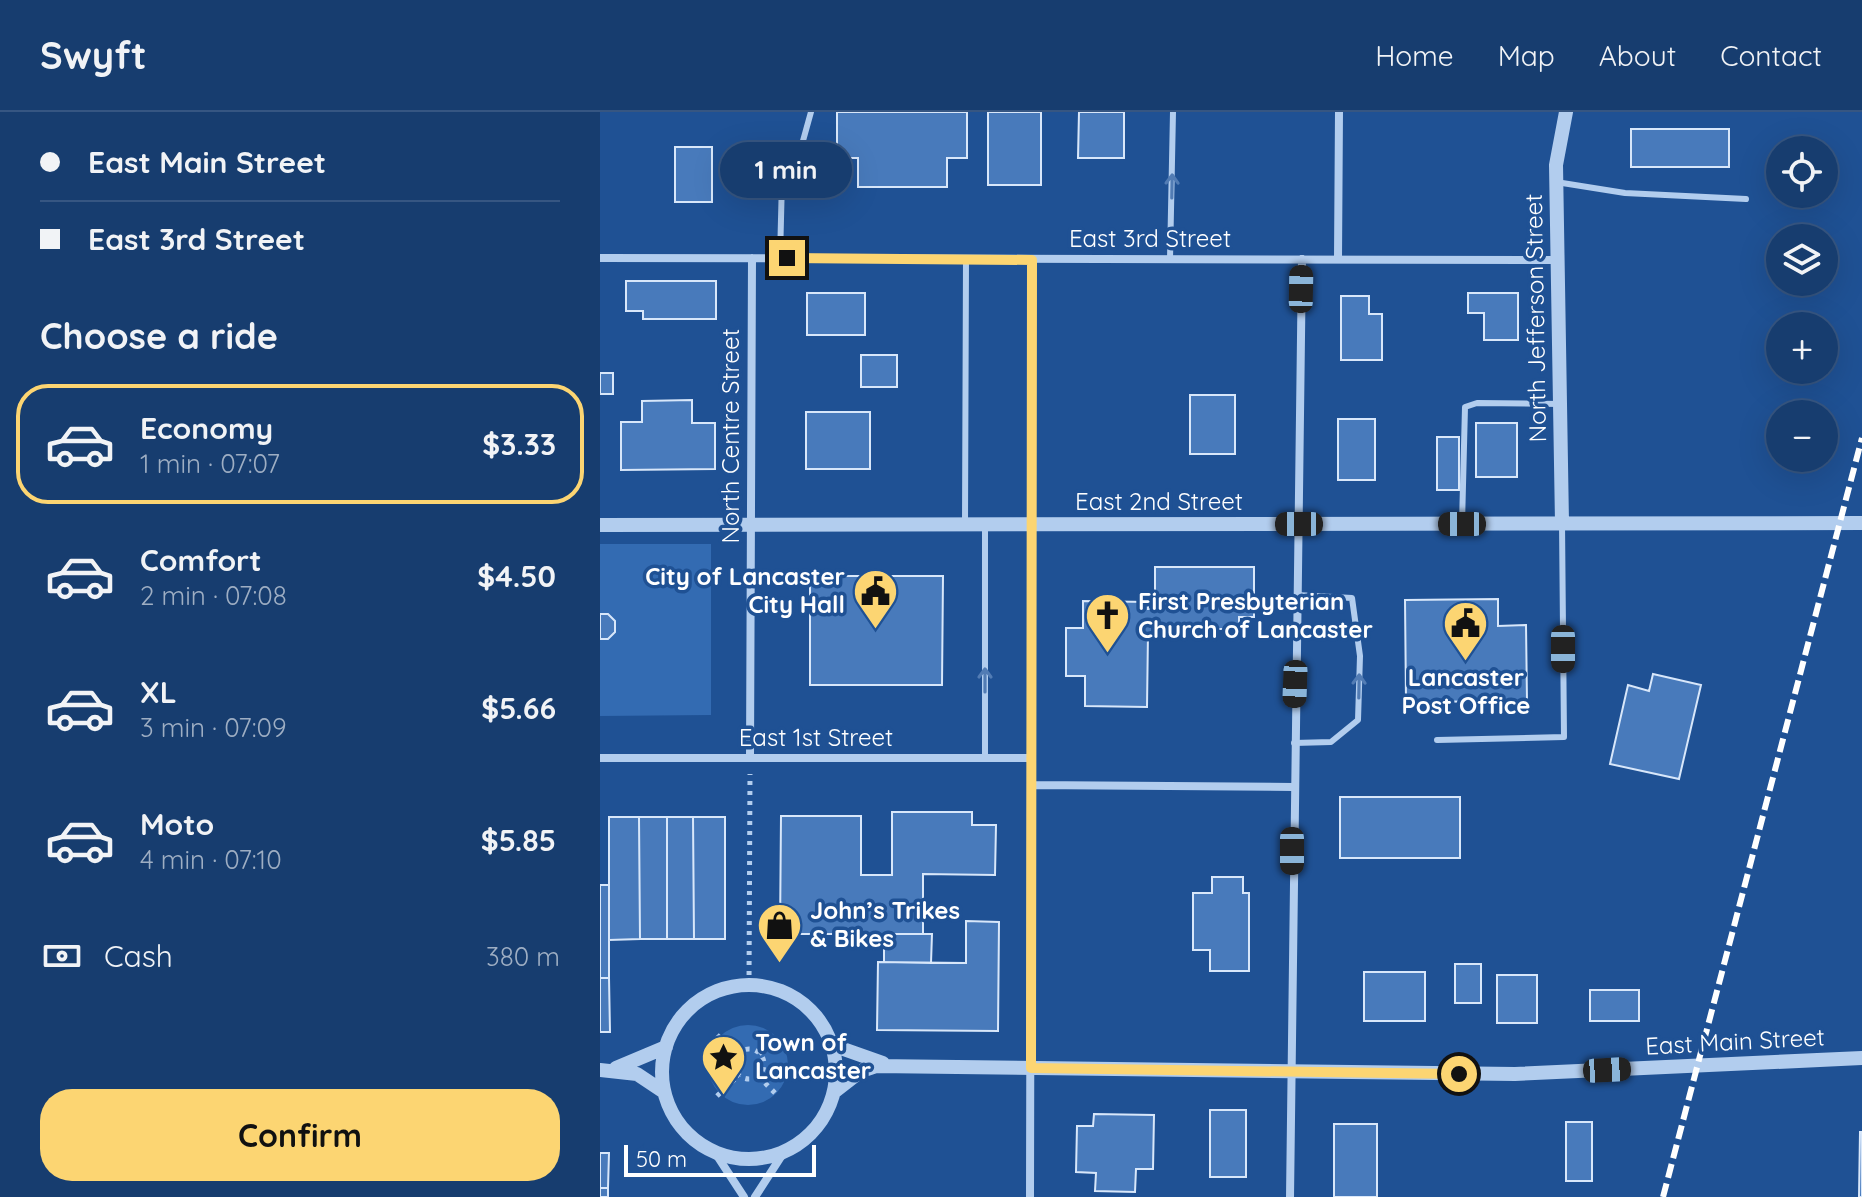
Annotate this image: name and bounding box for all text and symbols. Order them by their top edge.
text: Swyft [40,31,146,79]
text: Home [1375,38,1454,73]
text: Map [1498,38,1555,73]
text: About [1599,38,1676,73]
text: Contact [1720,38,1822,73]
map controls [1766,136,1838,472]
button: locate [1766,136,1838,208]
callout: 1 min [721,142,853,198]
text: East Main Street [88,143,326,181]
text: 1 min [755,153,818,186]
one-way arrow [1164,173,1179,200]
street label: North Jefferson Street [1518,193,1552,443]
text: East 3rd Street [88,220,305,258]
street label: East 3rd Street [1069,223,1231,253]
button: layers [1766,224,1838,296]
route end [769,240,805,276]
car [1289,265,1313,313]
button: + [1766,312,1838,384]
text: Choose a ride [40,313,278,358]
street label: North Centre Street [715,328,745,544]
button: − [1766,400,1838,472]
icon: car [44,408,116,480]
text: Economy [140,409,273,447]
text: $3.33 [482,425,556,463]
text: 1 min · 07:07 [140,447,280,480]
street label: East 2nd Street [1075,486,1243,516]
car [1275,512,1323,536]
car [1438,512,1486,536]
icon: car [44,540,116,612]
text: Comfort [140,541,261,579]
text: $4.50 [477,557,556,595]
place label: City of Lancaster City Hall [645,561,845,619]
public building icon: City of Lancaster City Hall [852,567,900,630]
text: 2 min · 07:08 [140,579,287,612]
place label: First Presbyterian Church of Lancaster [1138,586,1373,644]
church icon: First Presbyterian Church of Lancaster [1083,592,1131,655]
public building icon: Lancaster Post Office [1442,600,1490,663]
car [1551,625,1575,673]
car [1282,660,1308,708]
place label: Lancaster Post Office [1402,662,1530,720]
one-way arrow [977,667,993,694]
icon: car [44,672,116,744]
text: XL [140,673,177,711]
one-way arrow [1351,673,1367,700]
text: $5.66 [481,689,556,727]
text: 3 min · 07:09 [140,711,287,744]
street label: East 1st Street [739,722,893,752]
icon: car [44,804,116,876]
text: Moto [140,805,214,843]
text: $5.85 [481,821,556,859]
car [1280,827,1304,875]
text: 4 min · 07:10 [140,843,282,876]
place label: John’s Trikes & Bikes [810,895,960,953]
shop icon: John’s Trikes & Bikes [755,901,803,964]
icon: cash [40,934,84,978]
text: Cash [104,937,173,975]
text: 380 m [486,940,560,973]
street label: East Main Street [1644,1021,1825,1061]
place label: Town of Lancaster [755,1027,871,1085]
place icon: Town of Lancaster [700,1033,748,1096]
route start [1441,1056,1477,1092]
car [1582,1057,1632,1083]
button: Confirm [40,1089,560,1181]
scale bar [624,1141,816,1177]
text: 50 m [636,1145,687,1173]

